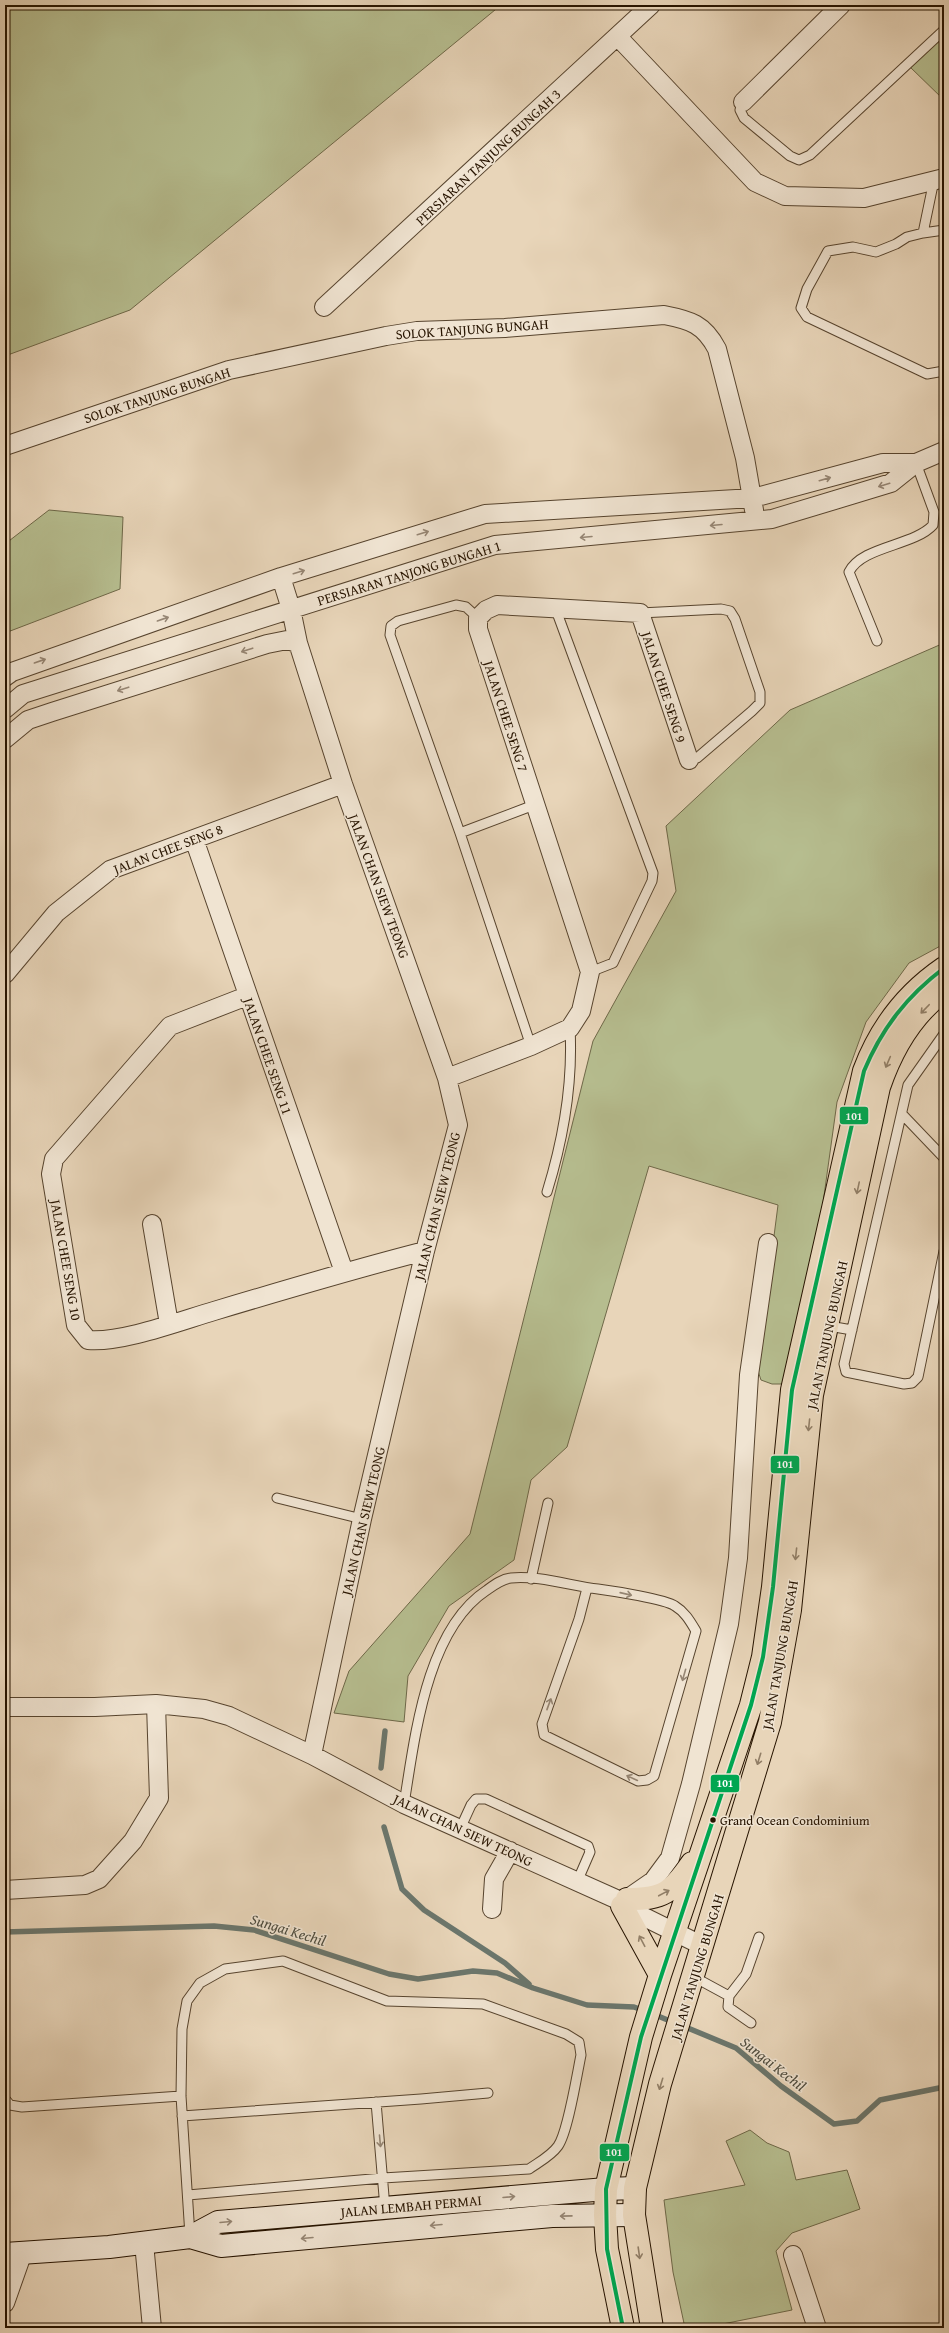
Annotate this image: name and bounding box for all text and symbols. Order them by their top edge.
street label: PERSIARAN TANJUNG BUNGAH 3 [411,84,565,230]
street label: SOLOK TANJUNG BUNGAH [395,314,549,344]
street label: SOLOK TANJUNG BUNGAH [81,362,233,428]
one-way arrow [818,475,831,482]
one-way arrow [878,482,891,489]
one-way arrow [710,521,723,528]
one-way arrow [417,529,430,536]
one-way arrow [580,533,593,540]
street label: PERSIARAN TANJONG BUNGAH 1 [315,535,503,611]
one-way arrow [293,568,306,575]
one-way arrow [157,614,169,622]
street label: JALAN CHEE SENG 9 [636,627,691,745]
one-way arrow [240,647,253,654]
street label: JALAN CHEE SENG 7 [478,656,533,774]
one-way arrow [34,657,46,665]
one-way arrow [117,686,129,694]
street label: JALAN CHAN SIEW TEONG [343,809,414,961]
street label: JALAN CHEE SENG 8 [109,819,226,880]
street label: JALAN CHEE SENG 11 [238,993,297,1117]
one-way arrow [920,1004,930,1014]
one-way arrow [884,1055,891,1067]
line badge: 101 [839,1106,869,1125]
text: 101 [845,1108,863,1124]
street label: JALAN CHAN SIEW TEONG [408,1130,465,1284]
one-way arrow [853,1181,861,1194]
street label: JALAN CHEE SENG 10 [45,1196,87,1322]
street label: JALAN TANJUNG BUNGAH [801,1259,853,1413]
one-way arrow [806,1418,813,1431]
street label: JALAN CHAN SIEW TEONG [336,1445,390,1599]
line badge: 101 [770,1455,800,1474]
text: 101 [776,1456,794,1472]
one-way arrow [792,1547,800,1560]
street label: JALAN TANJUNG BUNGAH [757,1579,803,1733]
one-way arrow [619,1590,632,1598]
one-way arrow [680,1668,687,1681]
one-way arrow [545,1699,553,1711]
one-way arrow [755,1752,762,1765]
one-way arrow [626,1774,638,1781]
line badge: 101 [710,1774,740,1793]
text: 101 [716,1775,734,1791]
street label: JALAN CHAN SIEW TEONG [388,1788,536,1871]
place label: Grand Ocean Condominium [720,1811,870,1830]
marker: Grand Ocean Condominium [708,1815,718,1825]
one-way arrow [658,1889,670,1896]
street label: JALAN TANJUNG BUNGAH [665,1892,729,2044]
water label: Sungai Kechil [248,1908,329,1951]
one-way arrow [638,1935,645,1947]
water label: Sungai Kechil [736,2031,811,2096]
one-way arrow [657,2078,664,2091]
one-way arrow [376,2134,383,2147]
line badge: 101 [599,2143,630,2162]
text: 101 [605,2144,623,2160]
street label: JALAN LEMBAH PERMAI [338,2190,482,2222]
one-way arrow [502,2194,515,2201]
one-way arrow [560,2212,573,2220]
one-way arrow [219,2218,232,2225]
one-way arrow [430,2222,443,2229]
one-way arrow [301,2234,314,2242]
one-way arrow [635,2246,643,2259]

